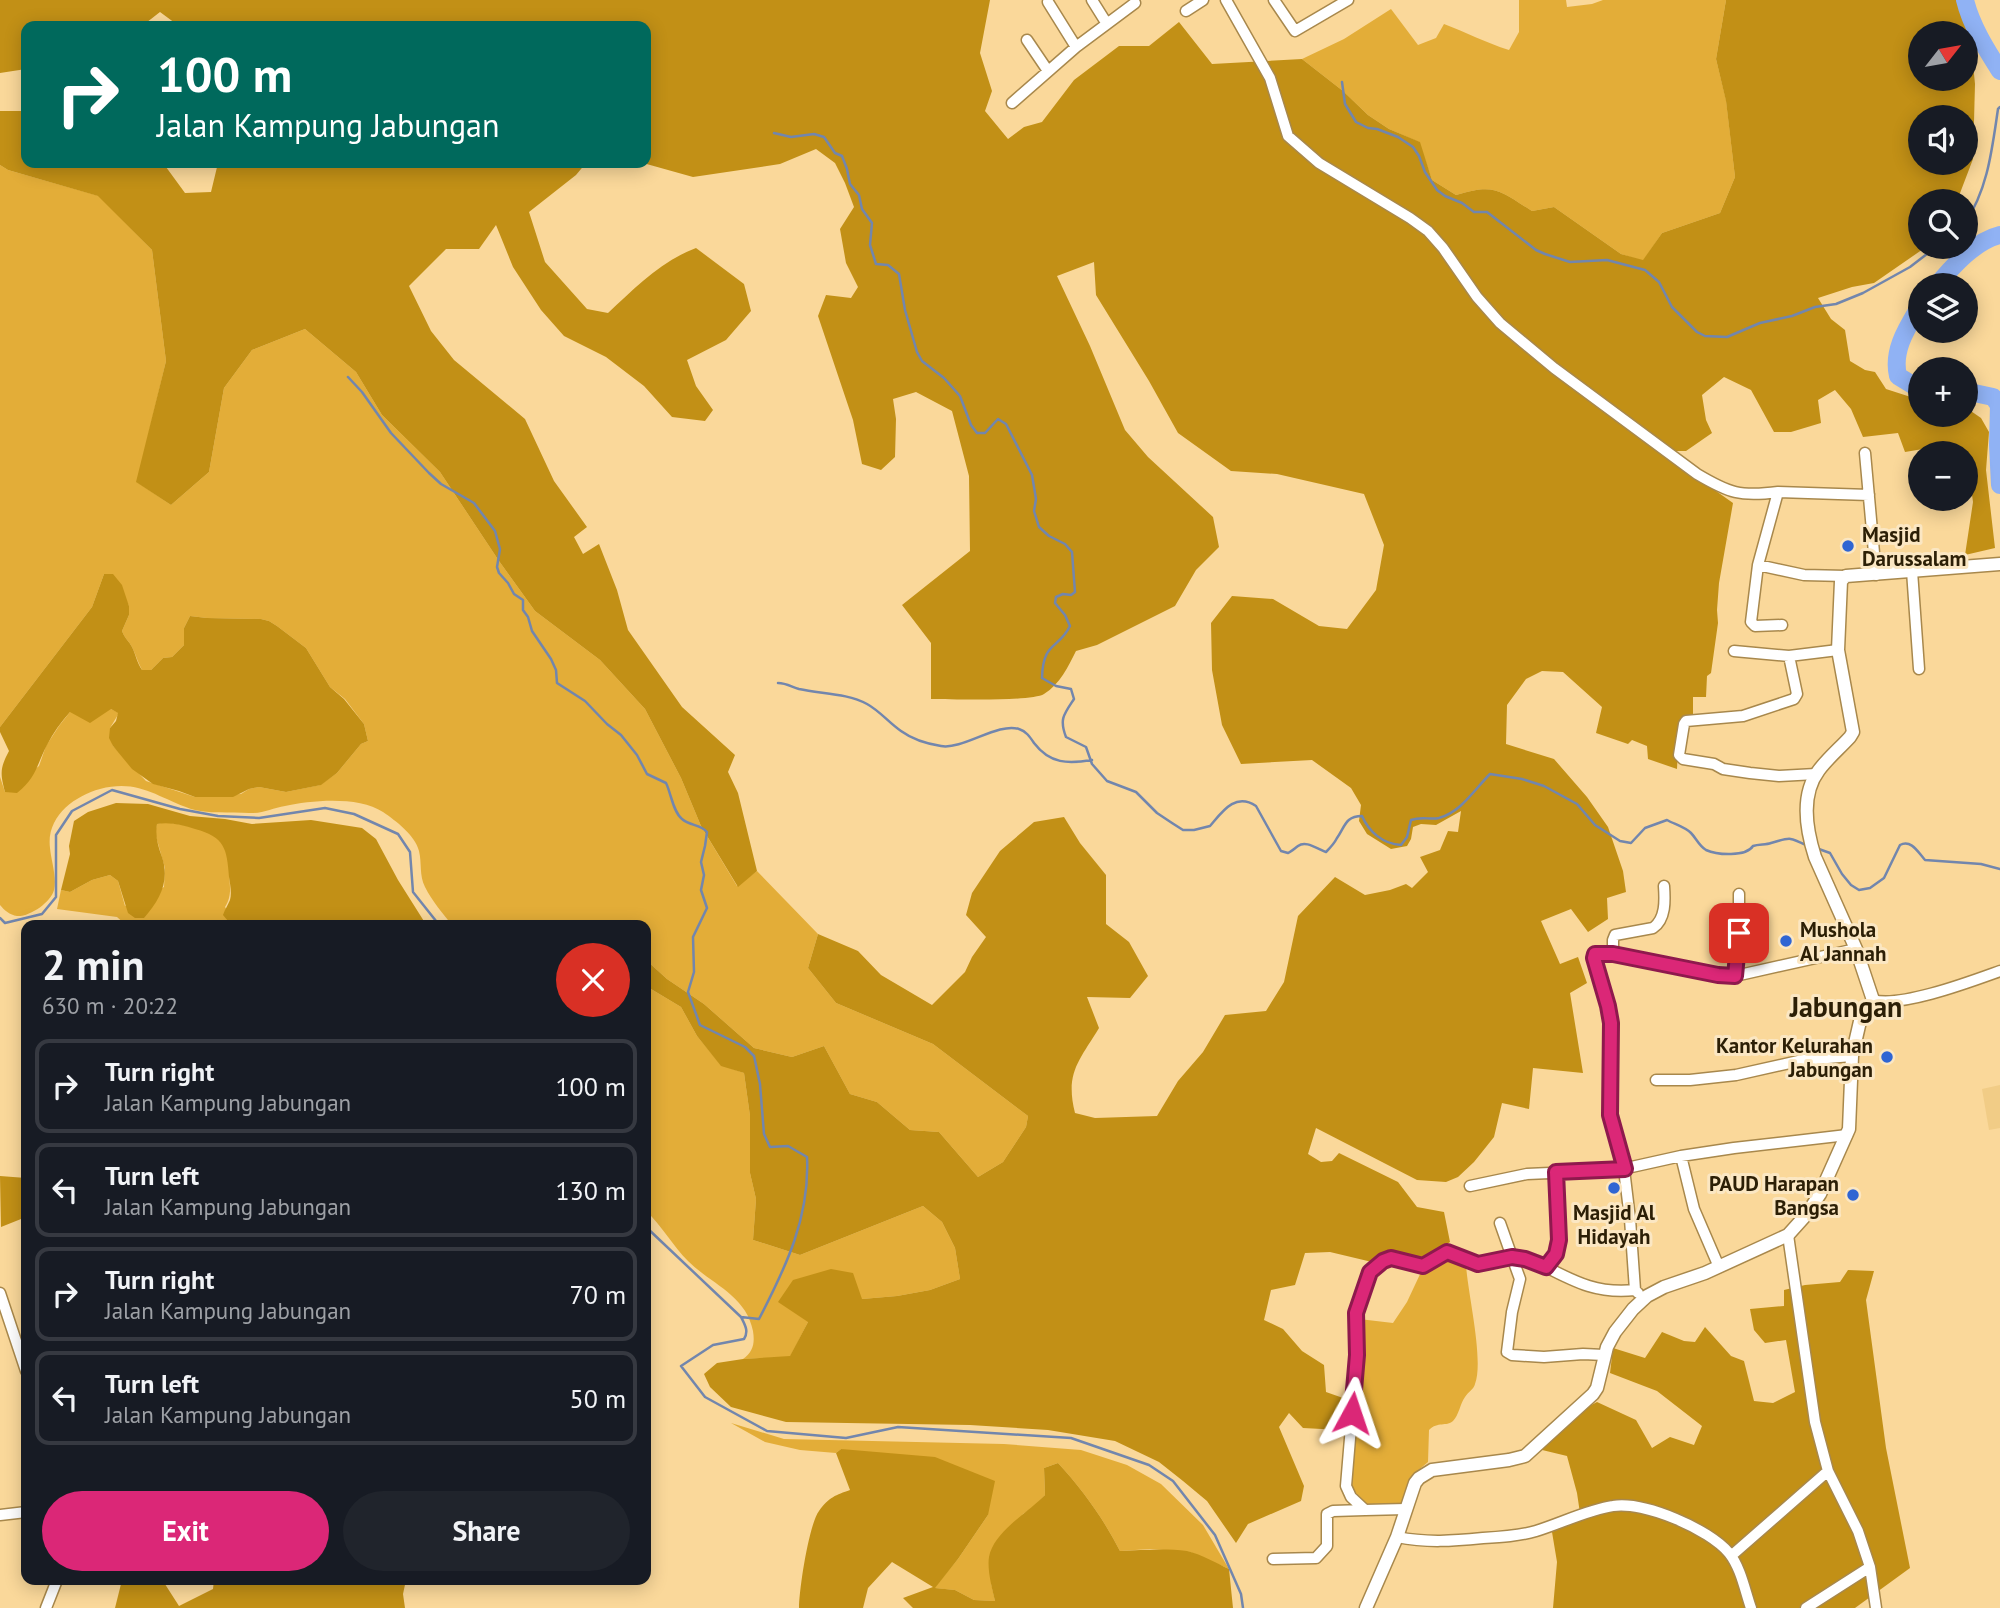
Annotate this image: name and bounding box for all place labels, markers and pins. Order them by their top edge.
place label: Masjid Darussalam [1862,521,1966,572]
marker: Masjid Darussalam [1840,538,1856,554]
pin [1709,903,1769,963]
place label: Mushola Al Jannah [1800,916,1886,967]
marker: Mushola Al Jannah [1778,933,1794,949]
place label: Kantor Kelurahan Jabungan [1716,1032,1873,1083]
marker: Kantor Kelurahan Jabungan [1879,1049,1895,1065]
place label: PAUD Harapan Bangsa [1709,1170,1839,1221]
marker: Masjid Al Hidayah [1606,1180,1622,1196]
marker: PAUD Harapan Bangsa [1845,1187,1861,1203]
place label: Masjid Al Hidayah [1573,1199,1656,1250]

